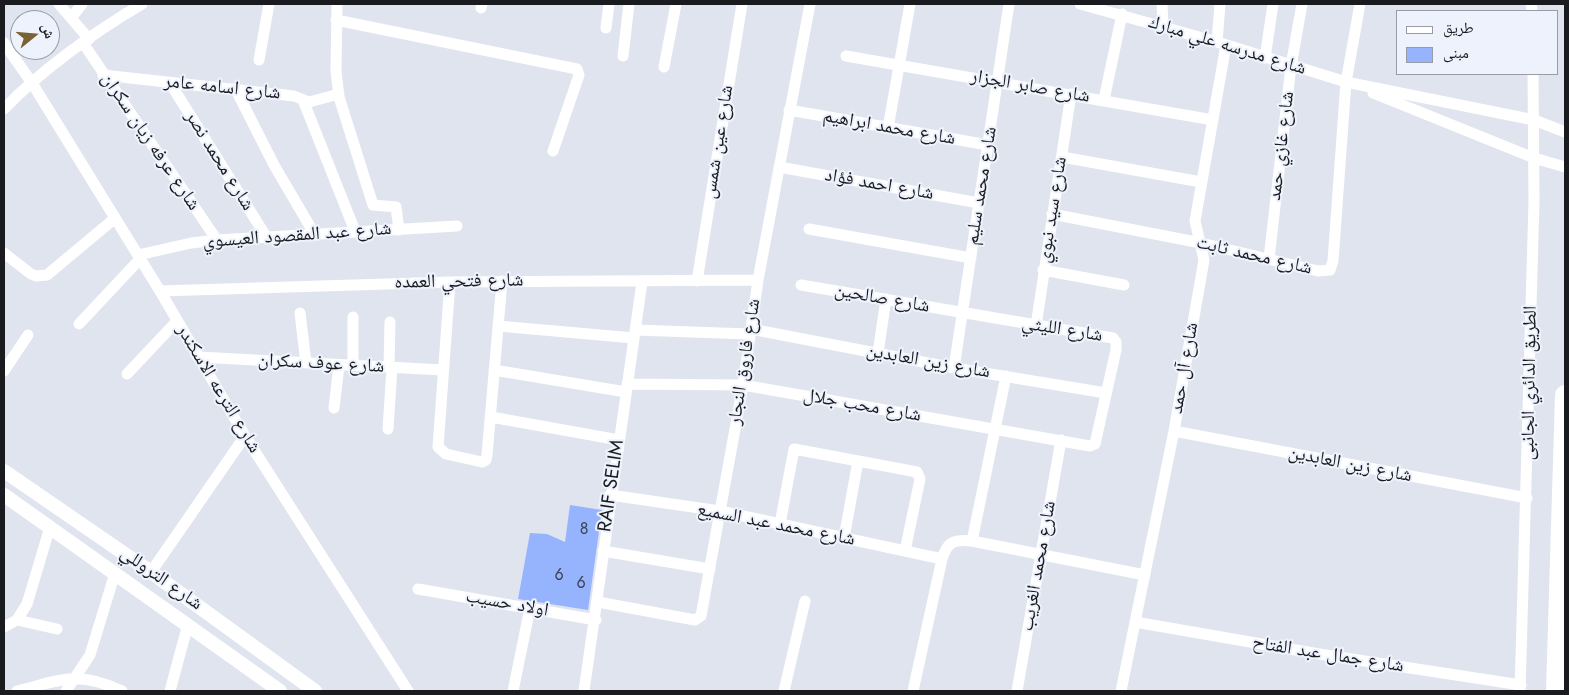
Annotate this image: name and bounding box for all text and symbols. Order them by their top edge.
north arrow [10,10,60,60]
legend [1396,10,1559,75]
street label: شارع مدرسه علي مبارك [1145,11,1309,81]
text: طريق [1443,17,1474,39]
text: ش [37,21,60,41]
text: مبنى [1443,42,1469,64]
street label: شارع صابر الجزار [968,65,1092,109]
street label: شارع عرفه زيان سكران [95,69,205,215]
street label: شارع اسامه عامر [162,71,282,105]
street label: شارع عين شمس [699,84,739,200]
street label: شارع غازي حمد [1264,90,1300,202]
street label: شارع محمد ابراهيم [821,105,957,151]
street label: شارع محمد نصر [179,107,259,215]
street label: شارع محمد سليم [961,125,1003,247]
street label: شارع سيد نبوي [1033,155,1073,265]
street label: شارع احمد فؤاد [823,164,935,206]
street label: شارع عبد المقصود العيسوي [202,218,392,254]
street label: شارع محمد ثابت [1194,232,1314,280]
street label: شارع فتحي العمده [394,269,524,295]
street label: شارع صالحين [833,279,931,319]
street label: شارع فاروق النجار [724,297,766,427]
street label: الطريق الدائري الجانبى [1517,305,1543,461]
street label: شارع الليثي [1020,312,1104,348]
street label: شارع الترعه الاسكندر [171,320,265,458]
street label: شارع آل حمد [1166,321,1204,415]
street label: شارع زين العابدين [864,340,992,384]
street label: شارع عوف سكران [257,349,385,379]
street label: شارع محب جلال [801,384,923,428]
street label: RAIF SELIM [594,439,630,533]
street label: شارع زين العابدين [1286,442,1414,488]
street label: شارع محمد عبد السميع [695,499,857,551]
street label: شارع محمد الغريب [1016,499,1062,633]
house number: 8 [580,520,588,540]
street label: شارع التروللي [115,542,207,616]
house number: 6 [554,566,564,586]
house number: 6 [576,574,586,594]
street label: اولاد حسيب [464,585,550,623]
street label: شارع جمال عبد الفتاح [1251,632,1405,678]

